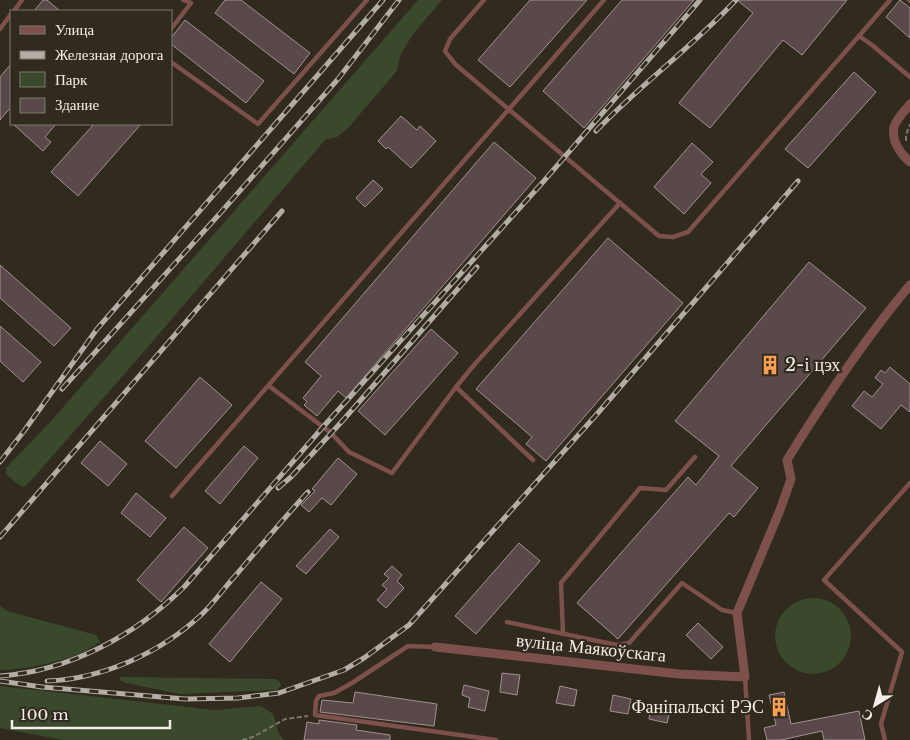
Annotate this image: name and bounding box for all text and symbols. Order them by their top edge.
legend [10,10,172,125]
text: Улица [55,20,94,39]
text: Железная дорога [55,45,164,64]
text: Парк [55,70,88,89]
text: Здание [55,95,99,114]
building icon: 2-і цэх [759,354,781,376]
place label: 2-і цэх [785,354,840,376]
street label: вуліца Маякоўскага [515,629,667,667]
north arrow [850,680,900,730]
place label: Фаніпальскі РЭС [631,696,764,718]
building icon: Фаніпальскі РЭС [768,696,790,718]
scale bar [12,698,170,730]
text: 100 m [20,705,69,724]
text: С [858,705,877,726]

